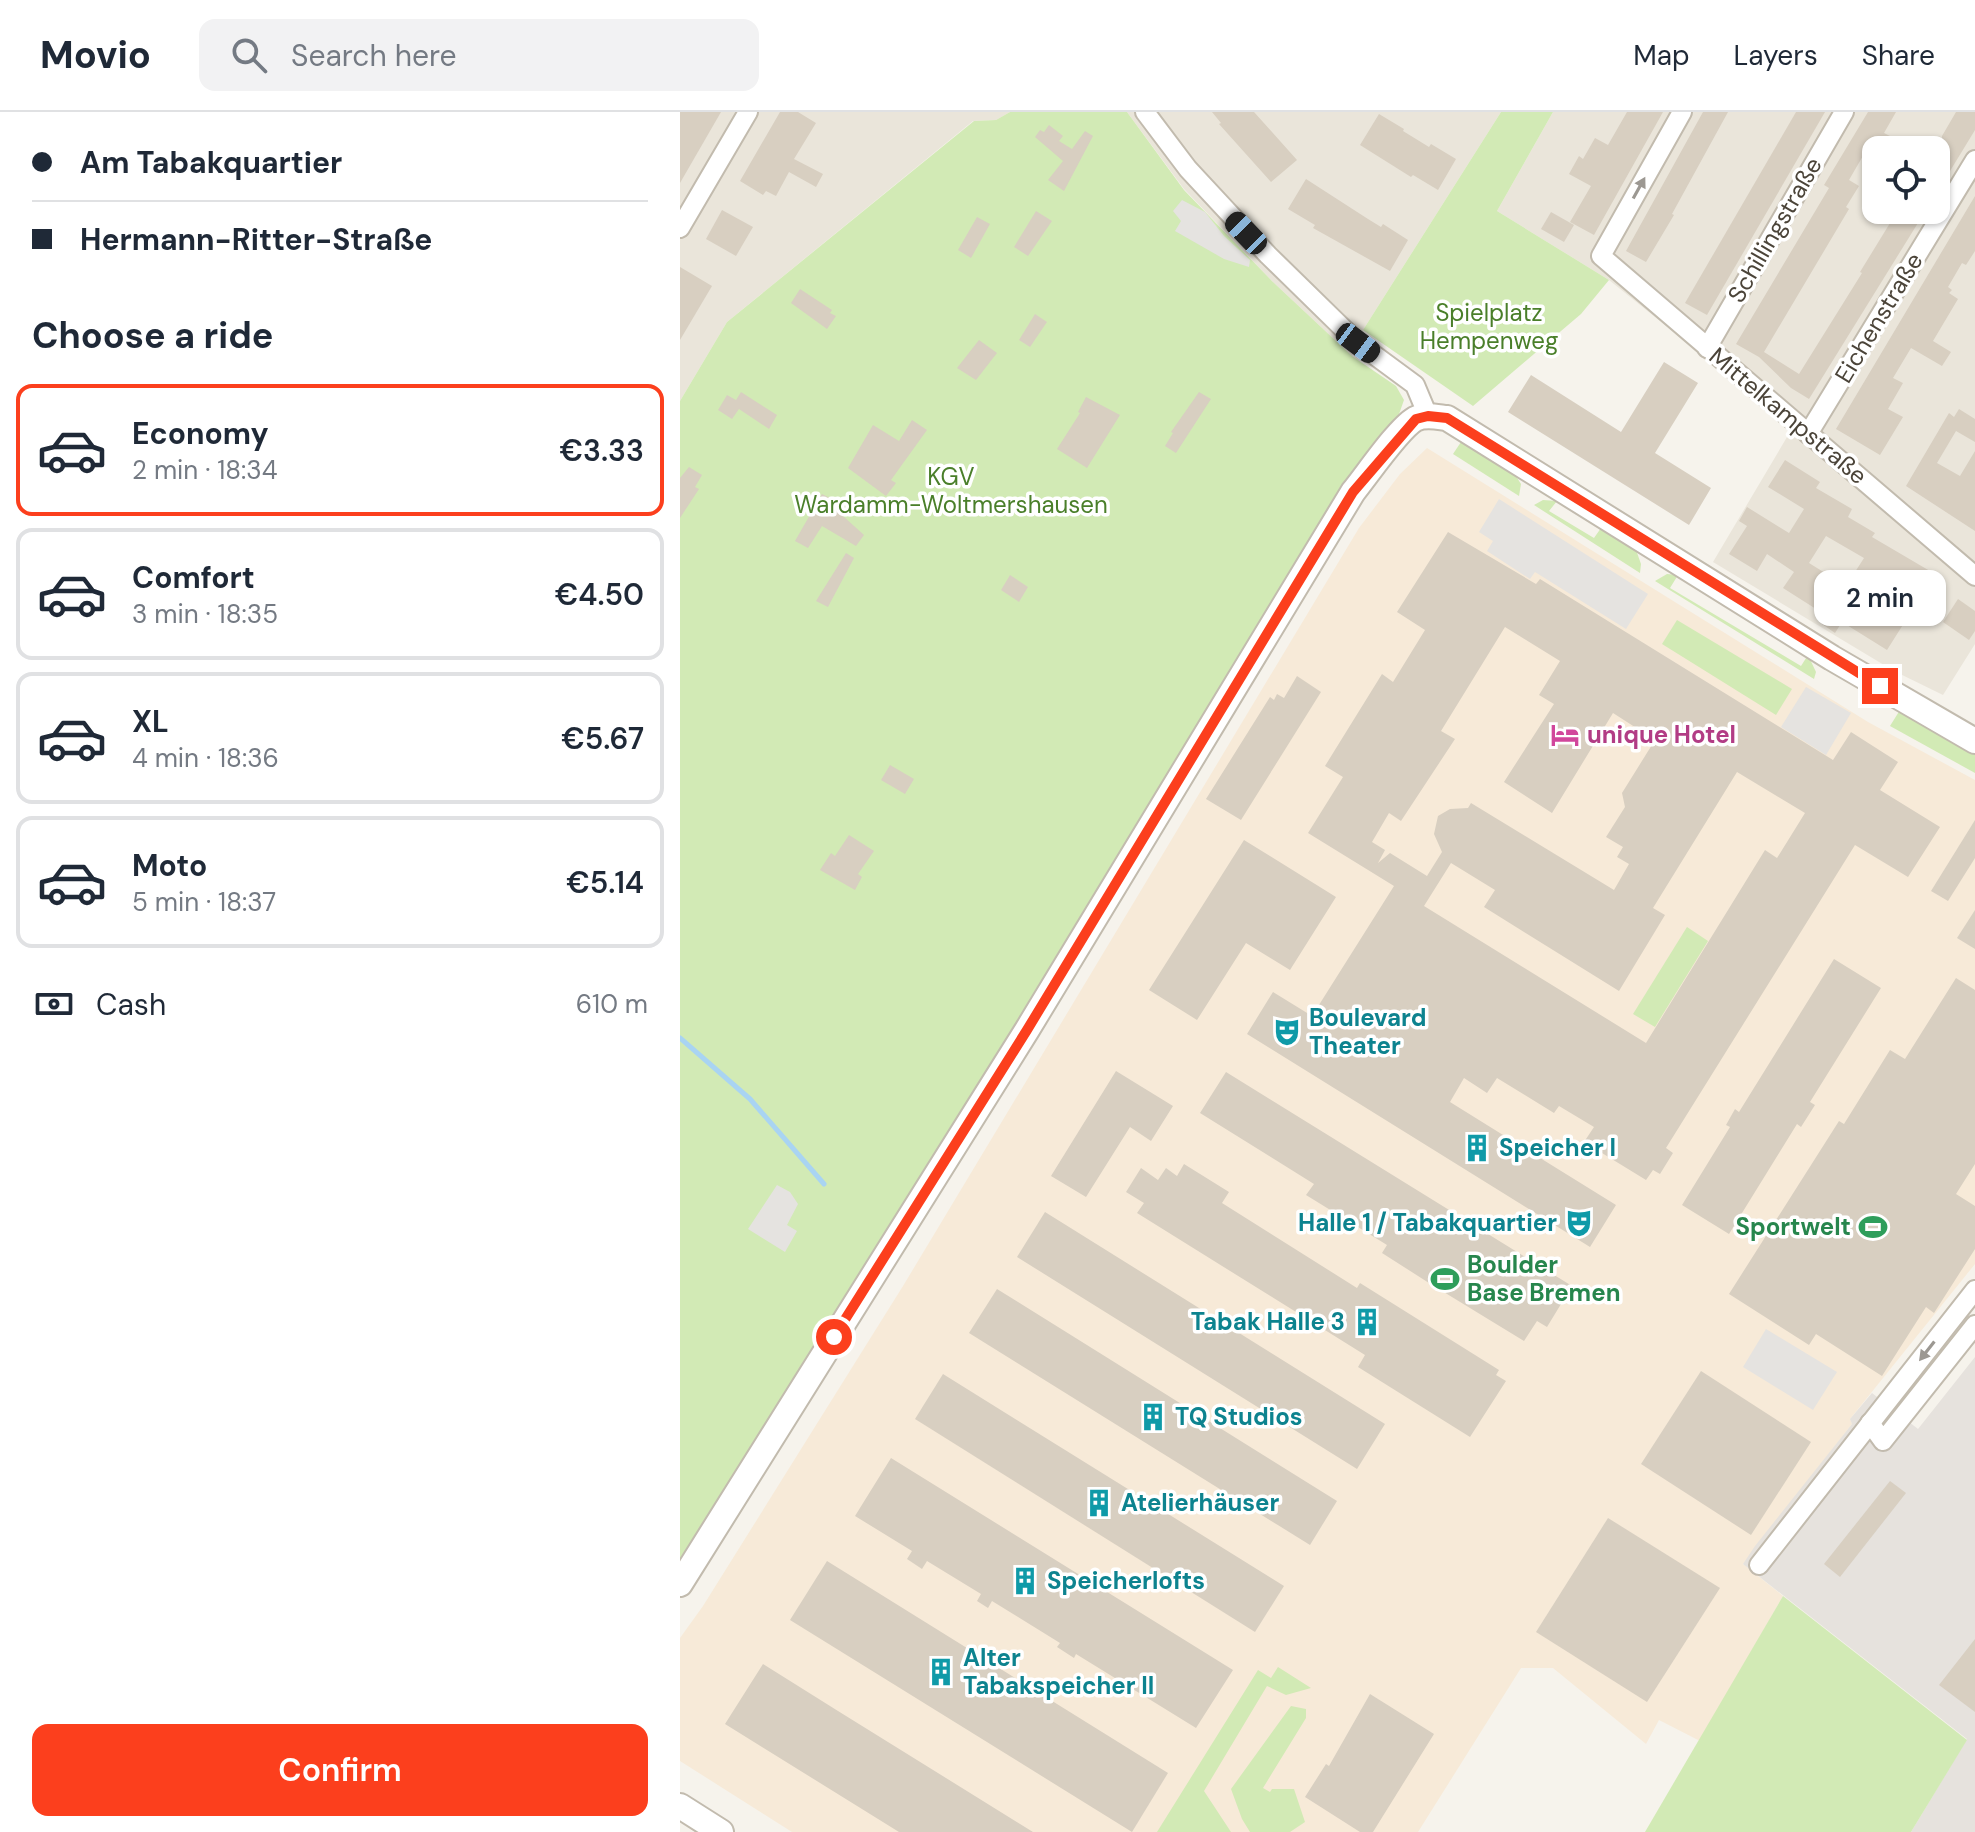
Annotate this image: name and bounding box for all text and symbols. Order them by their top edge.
search box [199,19,759,91]
text: Movio [40,30,151,80]
icon: search [227,33,271,77]
text: Search here [291,36,457,75]
text: Map [1633,37,1690,74]
text: Layers [1734,37,1818,74]
text: Share [1862,37,1935,74]
map controls [1862,136,1950,224]
button: locate [1862,136,1950,224]
text: Am Tabakquartier [80,143,342,182]
street label: Schillingstraße [1720,151,1829,308]
one-way arrow [1632,177,1646,199]
car [1221,207,1271,259]
text: Hermann-Ritter-Straße [80,220,432,259]
street label: Eichenstraße [1828,247,1930,388]
park label: Spielplatz Hempenweg [1420,297,1558,356]
text: Choose a ride [32,312,273,359]
car [1332,319,1384,367]
street label: Mittelkampstraße [1703,340,1874,491]
icon: car [36,414,108,486]
text: Economy [132,414,269,453]
text: €3.33 [559,431,644,470]
text: 2 min · 18:34 [132,453,278,487]
park label: KGV Wardamm-Woltmershausen [794,461,1108,520]
icon: car [36,558,108,630]
text: Comfort [132,558,255,597]
callout: 2 min [1814,570,1946,626]
text: €4.50 [555,575,644,614]
text: 2 min [1846,581,1914,615]
text: 3 min · 18:35 [132,597,278,631]
route end [1862,668,1898,704]
icon: car [36,702,108,774]
text: XL [132,702,169,741]
text: €5.67 [561,719,644,758]
place label: unique Hotel [1587,719,1736,750]
hotel icon: unique Hotel [1550,720,1580,750]
text: 4 min · 18:36 [132,741,279,775]
icon: car [36,846,108,918]
text: Moto [132,846,207,885]
text: €5.14 [566,863,644,902]
text: 5 min · 18:37 [132,885,276,919]
icon: cash [32,982,76,1026]
text: Cash [96,985,166,1024]
text: 610 m [576,987,648,1021]
place label: Boulevard Theater [1309,1002,1426,1061]
theatre icon: Boulevard Theater [1272,1017,1302,1047]
place label: Speicher I [1499,1132,1616,1163]
building icon: Speicher I [1462,1133,1492,1163]
place label: Halle 1 / Tabakquartier [1298,1207,1557,1238]
theatre icon: Halle 1 / Tabakquartier [1564,1208,1594,1238]
place label: Sportwelt [1735,1211,1851,1242]
sports icon: Sportwelt [1858,1212,1888,1242]
place label: Boulder Base Bremen [1467,1249,1620,1308]
sports icon: Boulder Base Bremen [1430,1264,1460,1294]
place label: Tabak Halle 3 [1191,1306,1345,1337]
building icon: Tabak Halle 3 [1352,1307,1382,1337]
route start [816,1319,852,1355]
one-way arrow [1919,1341,1935,1361]
place label: TQ Studios [1175,1401,1303,1432]
building icon: TQ Studios [1138,1402,1168,1432]
place label: Atelierhäuser [1121,1487,1279,1518]
building icon: Atelierhäuser [1084,1488,1114,1518]
place label: Speicherlofts [1047,1565,1205,1596]
building icon: Speicherlofts [1010,1566,1040,1596]
place label: Alter Tabakspeicher II [963,1642,1154,1701]
building icon: Alter Tabakspeicher II [926,1657,956,1687]
button: Confirm [32,1724,648,1816]

